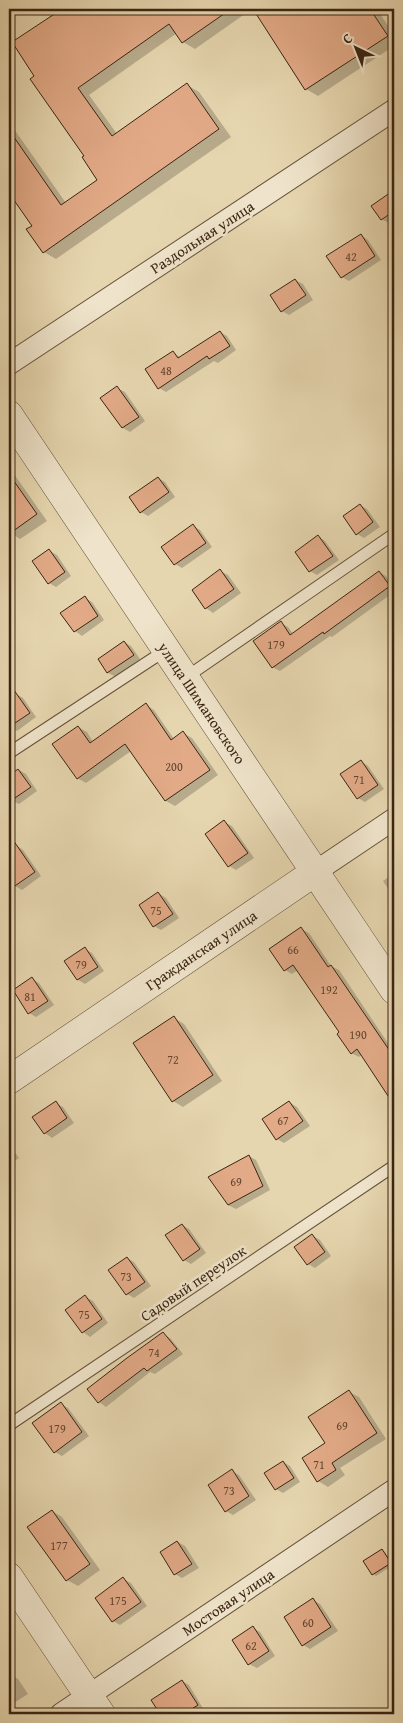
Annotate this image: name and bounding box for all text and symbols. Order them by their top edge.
north arrow [330,22,380,72]
text: С [337,28,357,49]
street label: Раздольная улица [146,195,259,279]
house number: 42 [345,248,357,265]
house number: 48 [160,362,172,379]
house number: 179 [267,636,285,653]
street label: улица Шимановского [153,637,251,768]
house number: 200 [165,758,183,775]
house number: 71 [353,771,365,788]
house number: 75 [150,902,162,919]
street label: Гражданская улица [141,904,262,995]
house number: 66 [287,941,299,958]
house number: 79 [75,956,87,973]
house number: 192 [320,981,338,998]
house number: 81 [24,988,36,1005]
house number: 190 [349,1026,367,1043]
house number: 72 [167,1051,179,1068]
house number: 67 [277,1112,289,1129]
house number: 69 [230,1173,242,1190]
street label: Садовый переулок [136,1240,250,1326]
house number: 73 [120,1268,132,1285]
house number: 75 [78,1306,90,1323]
house number: 74 [148,1344,160,1361]
house number: 69 [336,1417,348,1434]
house number: 179 [48,1420,66,1437]
house number: 71 [313,1456,325,1473]
house number: 73 [223,1482,235,1499]
house number: 177 [50,1537,68,1554]
street label: Мостовая улица [178,1563,279,1641]
house number: 175 [109,1592,127,1609]
house number: 60 [302,1614,314,1631]
house number: 62 [245,1637,257,1654]

